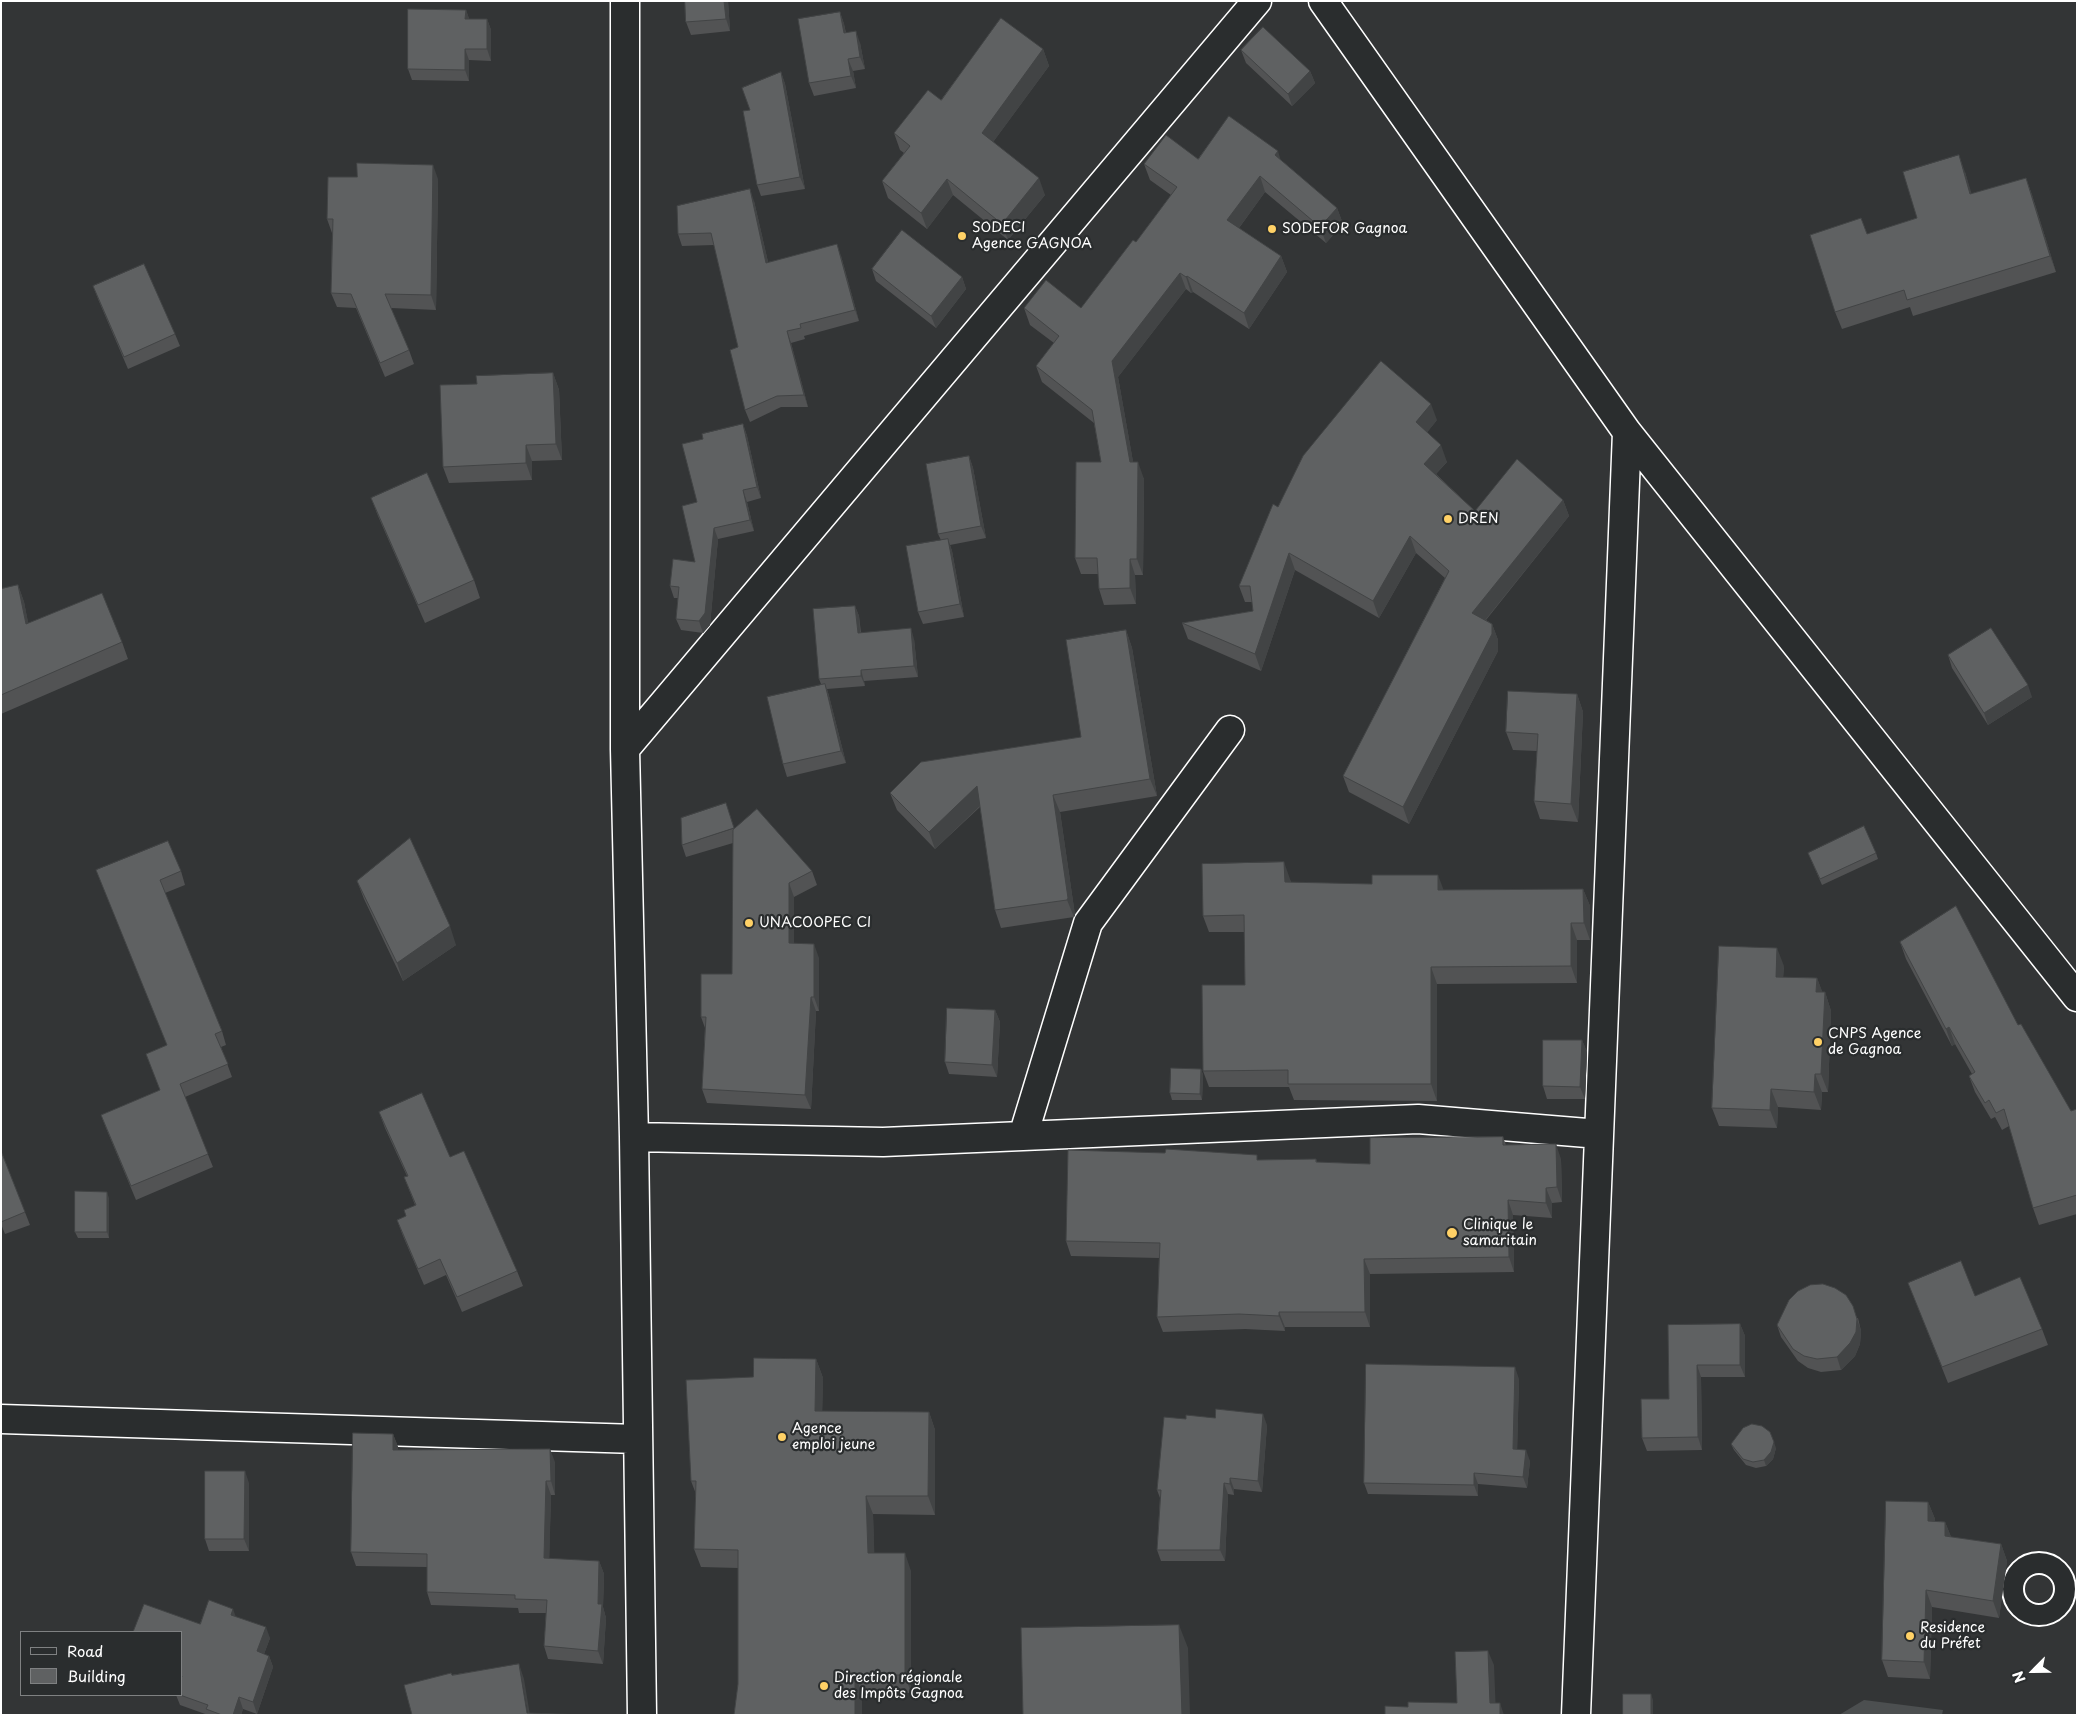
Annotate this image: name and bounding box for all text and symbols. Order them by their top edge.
place label: SODECI Agence GAGNOA [972,220,1092,252]
place label: SODEFOR Gagnoa [1282,221,1407,237]
marker: SODEFOR Gagnoa [1266,223,1278,235]
marker: SODECI Agence GAGNOA [956,230,968,242]
place label: DREN [1458,511,1499,527]
marker: DREN [1442,513,1454,525]
place label: UNACOOPEC CI [759,915,871,931]
marker: UNACOOPEC CI [743,917,755,929]
place label: CNPS Agence de Gagnoa [1828,1026,1921,1058]
marker: CNPS Agence de Gagnoa [1812,1036,1824,1048]
place label: Clinique le samaritain [1463,1217,1537,1250]
marker: Clinique le samaritain [1445,1226,1459,1240]
place label: Agence emploi jeune [792,1421,875,1454]
marker: Agence emploi jeune [776,1431,788,1443]
place label: Residence du Préfet [1920,1620,1985,1652]
marker: Residence du Préfet [1904,1630,1916,1642]
legend [20,1631,182,1696]
text: Road [67,1639,103,1662]
north arrow [2008,1646,2058,1696]
text: Building [67,1664,126,1687]
text: N [2007,1668,2031,1686]
place label: Direction régionale des Impôts Gagnoa [834,1670,964,1702]
marker: Direction régionale des Impôts Gagnoa [818,1680,830,1692]

